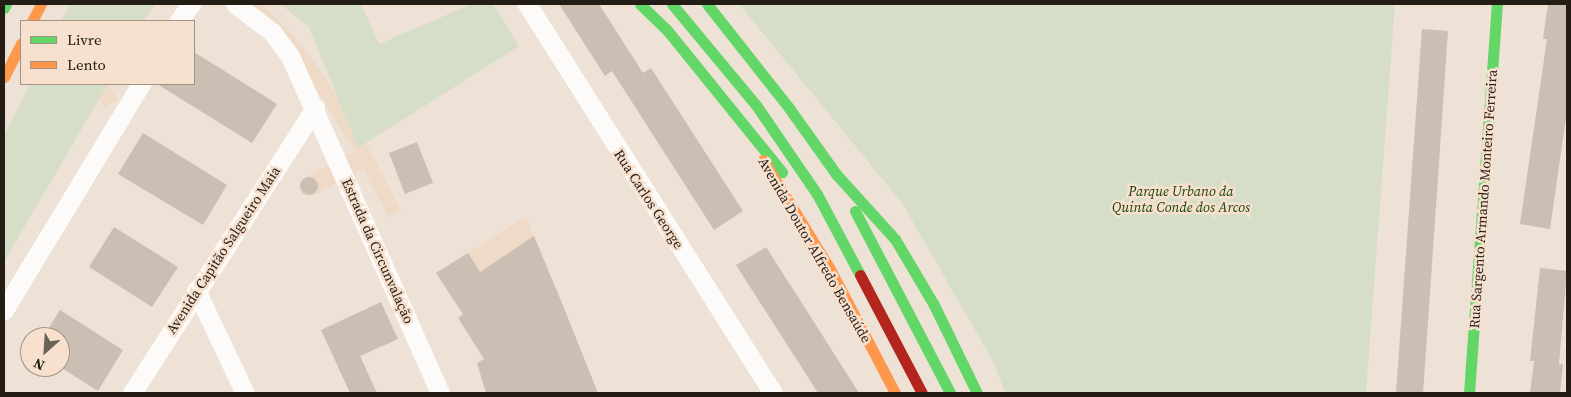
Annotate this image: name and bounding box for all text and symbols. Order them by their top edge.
legend [20,20,195,85]
text: Livre [67,29,102,50]
text: Lento [67,54,106,75]
street label: Rua Sargento Armando Monteiro Ferreira [1466,69,1500,329]
street label: Rua Carlos George [611,146,687,252]
street label: Avenida Doutor Alfredo Bensaúde [755,154,875,346]
street label: Avenida Capitão Salgueiro Maia [163,163,283,337]
street label: Estrada da Circunvalação [338,176,418,326]
park label: Parque Urbano da Quinta Conde dos Arcos [1112,183,1250,216]
north arrow [20,327,70,377]
text: N [30,353,48,376]

